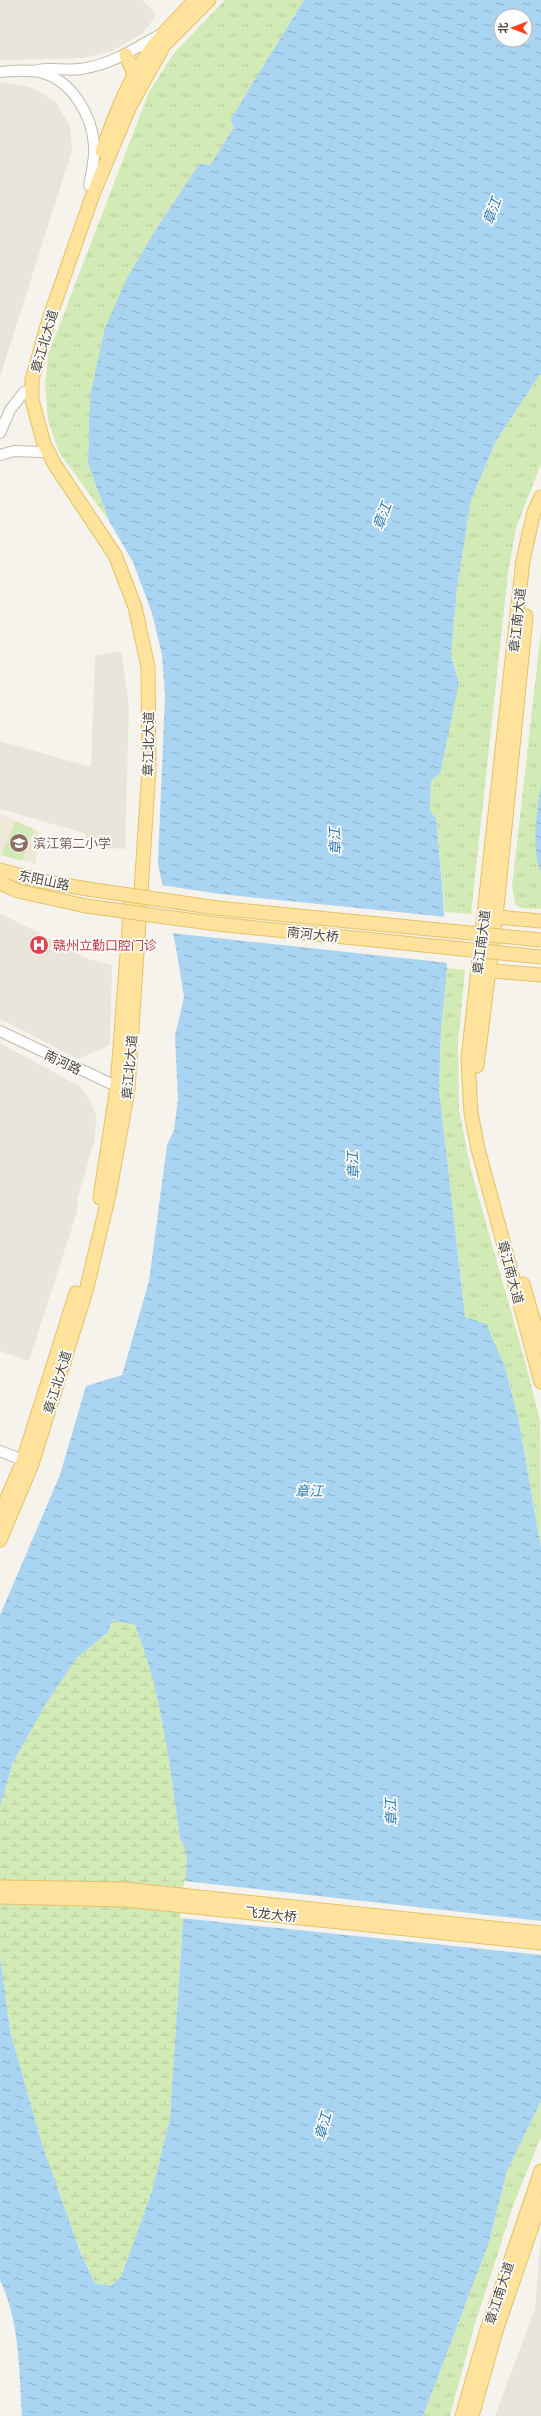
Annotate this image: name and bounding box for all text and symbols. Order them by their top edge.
north arrow [493,8,533,48]
text: 北 [497,23,510,34]
water label: 章江 [480,193,506,227]
street label: 章江北大道 [28,308,61,374]
water label: 章江 [370,498,396,532]
street label: 章江南大道 [507,587,528,653]
street label: 章江北大道 [140,711,157,777]
water label: 章江 [326,825,345,855]
school or university icon: 滨江第二小学 [8,832,30,854]
place label: 滨江第二小学 [33,836,111,851]
street label: 东阳山路 [17,868,71,893]
street label: 章江南大道 [470,909,493,975]
street label: 南河大桥 [286,924,340,945]
hospital icon: 赣州立勤口腔门诊 [28,934,50,956]
place label: 赣州立勤口腔门诊 [53,938,157,953]
street label: 章江北大道 [119,1034,140,1100]
street label: 南河路 [42,1047,84,1077]
water label: 章江 [344,1149,363,1179]
street label: 章江南大道 [495,1239,526,1305]
street label: 章江北大道 [41,1349,74,1415]
water label: 章江 [295,1483,325,1500]
water label: 章江 [382,1796,401,1826]
street label: 飞龙大桥 [244,1904,298,1925]
water label: 章江 [312,2108,336,2142]
street label: 章江南大道 [482,2260,517,2326]

